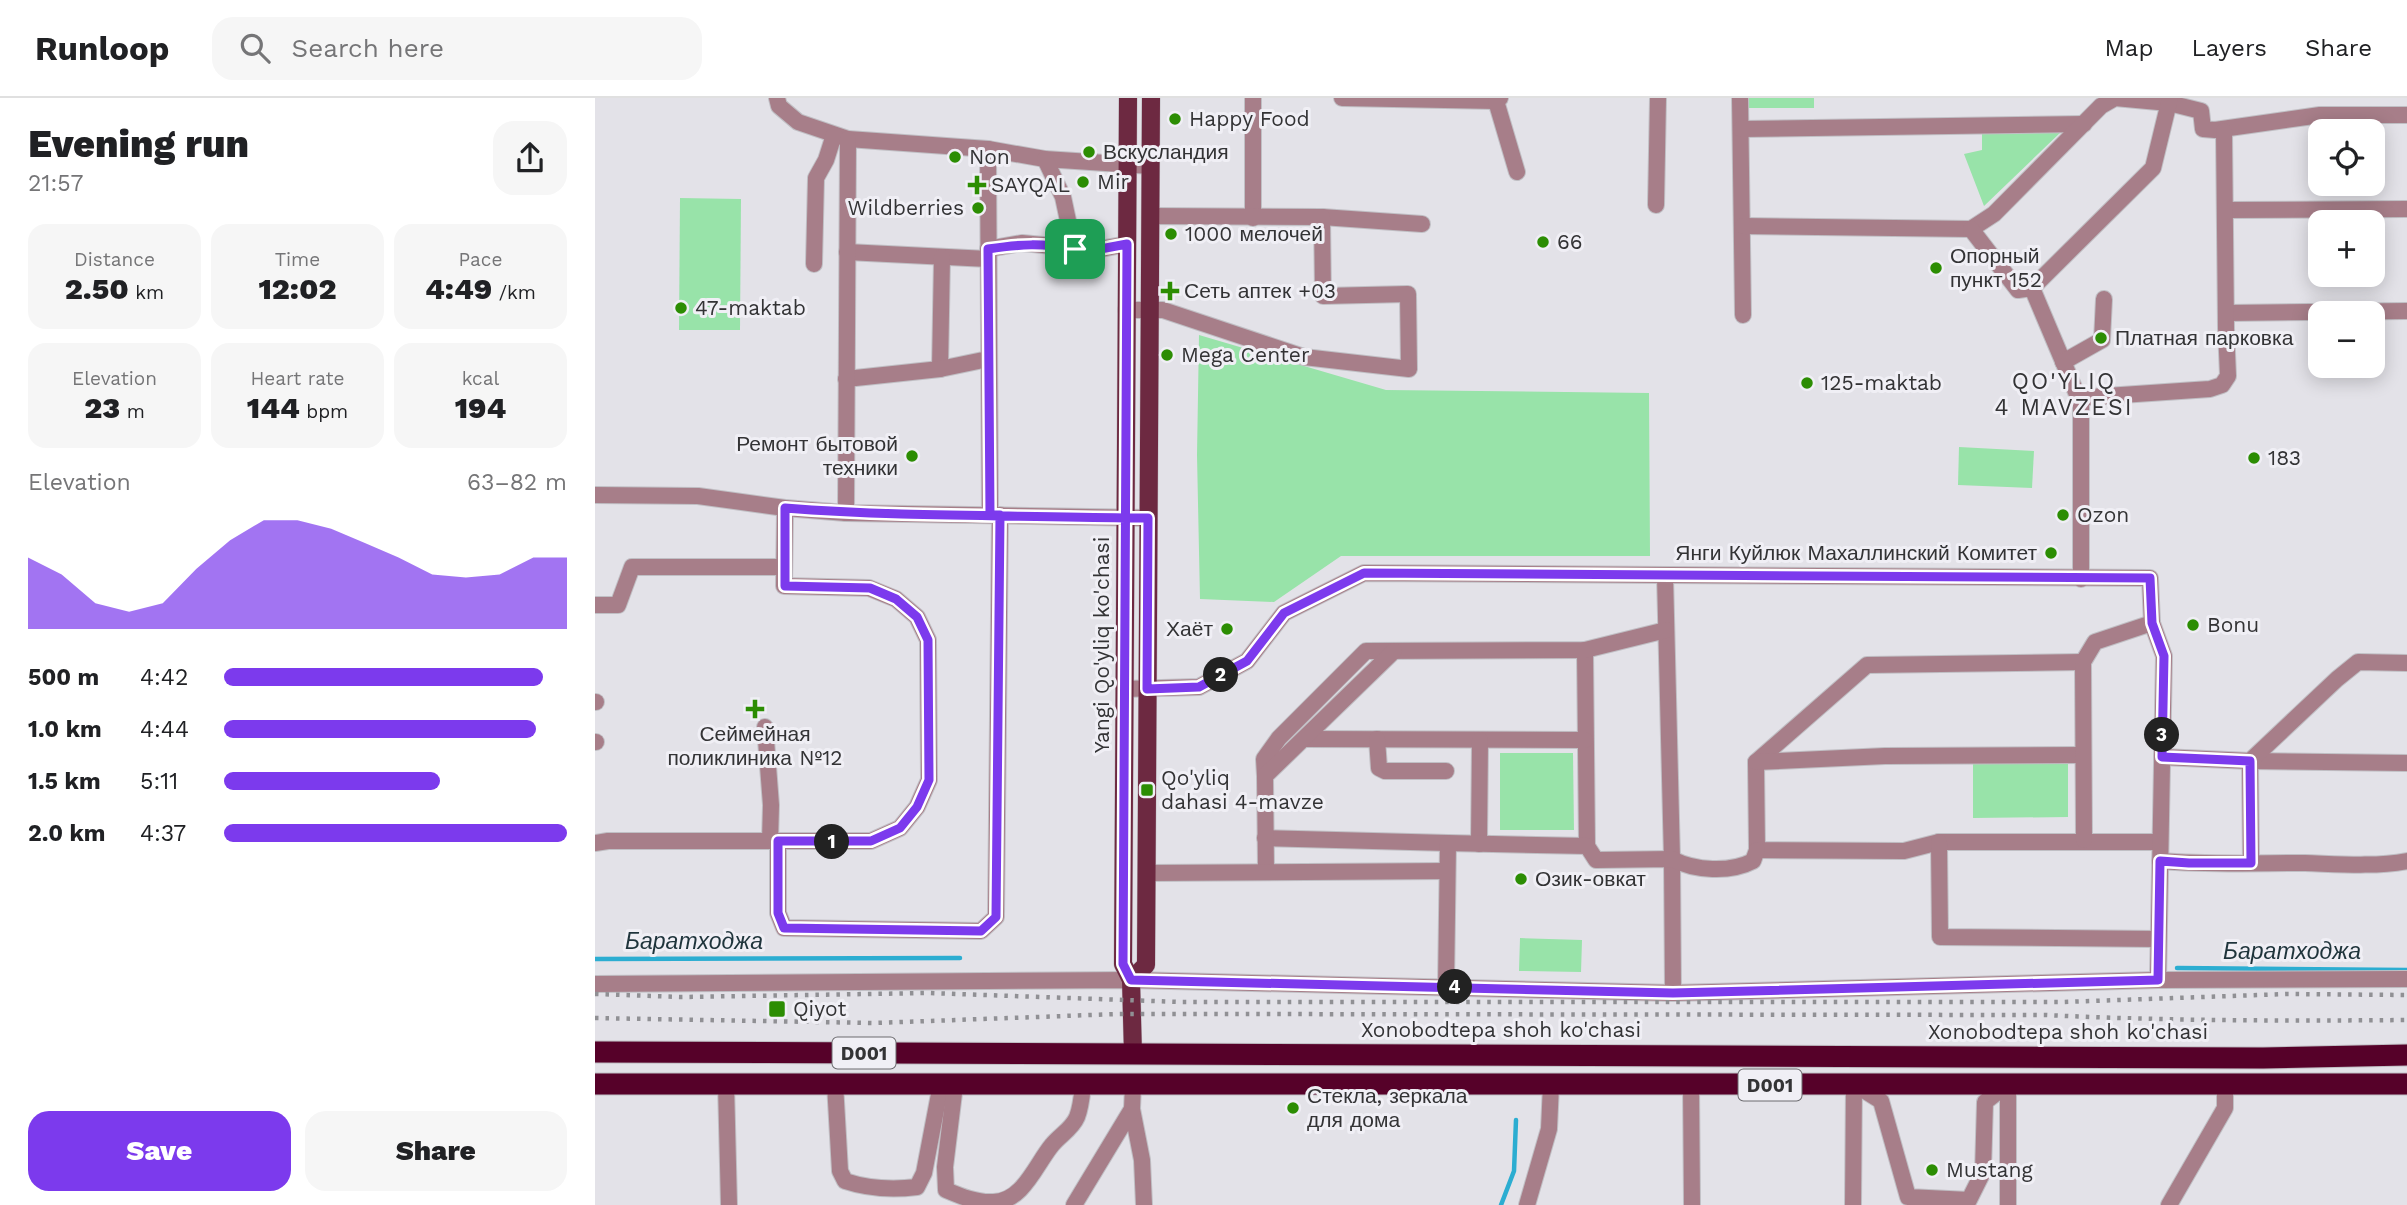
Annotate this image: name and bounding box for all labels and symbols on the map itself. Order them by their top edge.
place label: Happy Food [1189,106,1310,131]
marker: Happy Food [1167,111,1183,127]
place label: Вскусландия [1103,139,1229,164]
place label: Non [969,144,1010,169]
marker: Вскусландия [1081,144,1097,160]
marker: Non [947,149,963,165]
place label: Mir [1097,169,1130,194]
place label: SAYQAL [991,172,1070,197]
marker: Mir [1075,174,1091,190]
marker: SAYQAL [969,177,985,193]
place label: Wildberries [847,195,964,220]
marker: Wildberries [970,200,986,216]
pin [1045,219,1105,279]
place label: 1000 мелочей [1185,221,1323,246]
marker: 1000 мелочей [1163,226,1179,242]
place label: 66 [1557,229,1583,254]
marker: 66 [1535,234,1551,250]
place label: Опорный пункт 152 [1950,243,2042,292]
marker: Опорный пункт 152 [1928,260,1944,276]
place label: Сеть аптек +03 [1184,278,1336,303]
marker: Сеть аптек +03 [1162,283,1178,299]
place label: 47-maktab [695,295,806,320]
marker: 47-maktab [673,300,689,316]
place label: Платная парковка [2115,325,2294,350]
marker: Платная парковка [2093,330,2109,346]
place label: Mega Center [1181,342,1310,367]
marker: Mega Center [1159,347,1175,363]
district label: QO'YLIQ 4 MAVZESI [1995,368,2133,421]
place label: 125-maktab [1821,370,1942,395]
marker: 125-maktab [1799,375,1815,391]
place label: Ремонт бытовой техники [736,431,898,480]
place label: 183 [2268,445,2301,470]
marker: Ремонт бытовой техники [904,448,920,464]
marker: 183 [2246,450,2262,466]
place label: Ozon [2077,502,2129,527]
marker: Ozon [2055,507,2071,523]
street label: Yangi Qo'yliq ko'chasi [1089,537,1114,753]
place label: Янги Куйлюк Махаллинский Комитет [1675,540,2037,565]
marker: Янги Куйлюк Махаллинский Комитет [2043,545,2059,561]
place label: Bonu [2207,612,2259,637]
place label: Хаёт [1166,616,1213,641]
marker: Bonu [2185,617,2201,633]
marker: Хаёт [1219,621,1235,637]
pin: 2 [1203,658,1239,692]
marker: Сеймейная поликлиника №12 [745,699,765,719]
pin: 3 [2145,718,2179,752]
place label: Сеймейная поликлиника №12 [667,721,843,770]
place label: Qo'yliq dahasi 4-mavze [1161,765,1324,814]
marker: Qo'yliq dahasi 4-mavze [1139,782,1155,798]
pin: 1 [814,824,849,860]
place label: Озик-овкат [1535,866,1646,891]
marker: Озик-овкат [1513,871,1529,887]
water label: Баратходжа [625,928,763,955]
water label: Баратходжа [2223,938,2361,965]
pin: 4 [1437,970,1473,1004]
place label: Qiyot [793,996,846,1021]
marker: Qiyot [767,999,787,1019]
street label: Xonobodtepa shoh ko'chasi [1361,1017,1641,1042]
street label: Xonobodtepa shoh ko'chasi [1928,1019,2208,1044]
road number: D001 [833,1037,895,1068]
road number: D001 [1739,1070,1801,1100]
place label: Стекла, зеркала для дома [1307,1083,1468,1132]
marker: Стекла, зеркала для дома [1285,1100,1301,1116]
place label: Mustang [1946,1157,2033,1182]
marker: Mustang [1924,1162,1940,1178]

